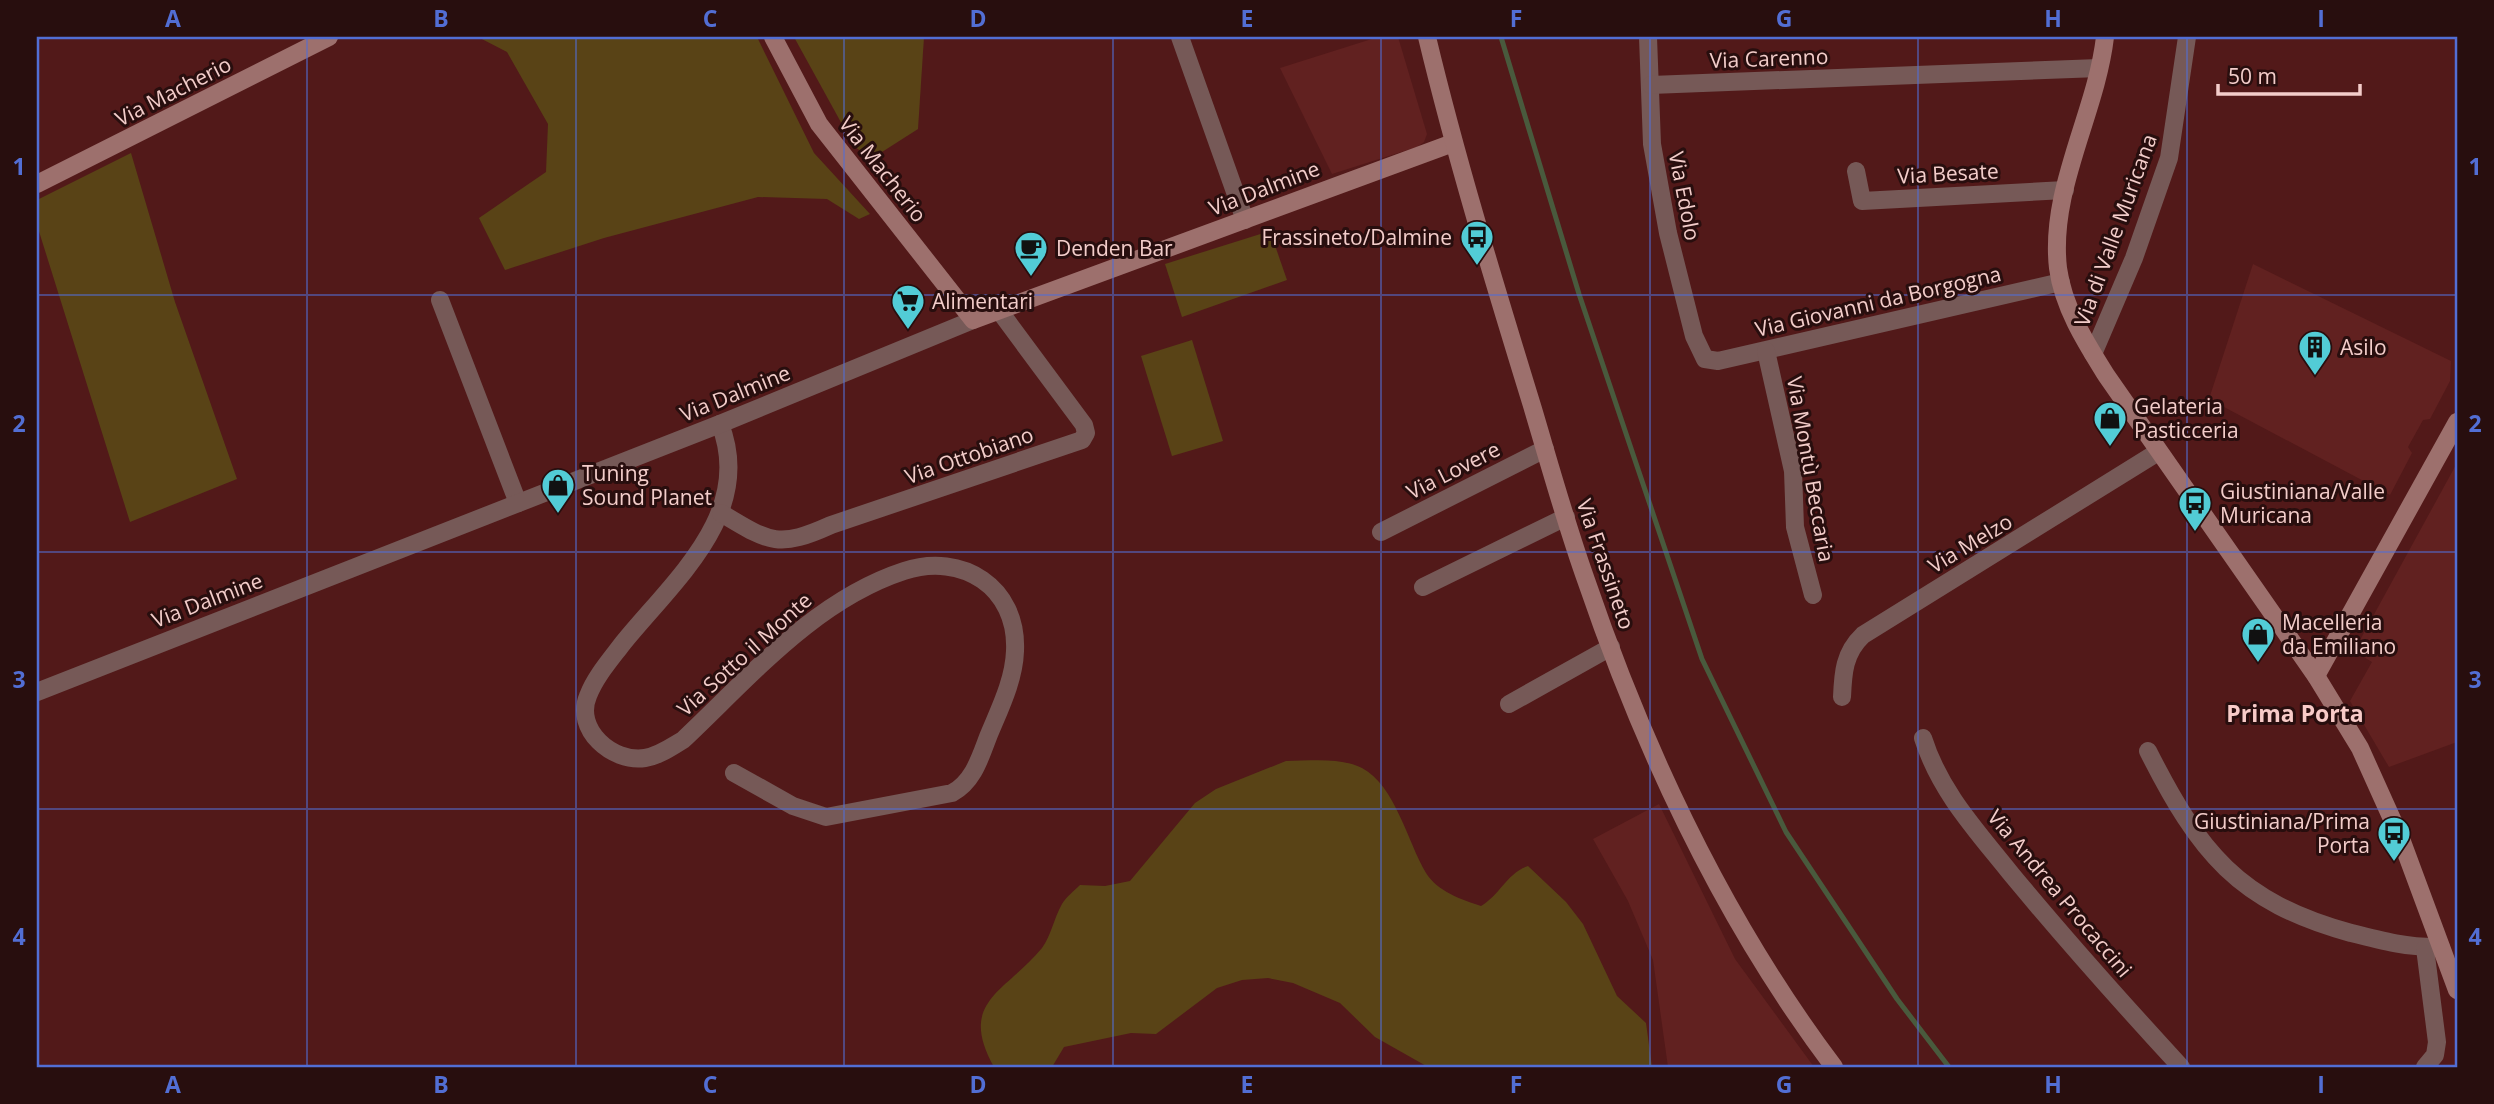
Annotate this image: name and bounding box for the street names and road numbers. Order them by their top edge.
street label: Via Carenno [1709,42,1829,74]
street label: Via Macherio [110,50,236,132]
street label: Via Macherio [833,110,933,228]
street label: Via di Valle Muricana [2067,130,2163,330]
street label: Via Edolo [1663,149,1707,243]
street label: Via Dalmine [1205,154,1323,222]
street label: Via Besate [1897,156,1999,190]
street label: Via Giovanni da Borgogna [1752,259,2004,343]
street label: Via Dalmine [676,358,794,428]
street label: Via Montù Beccaria [1781,374,1841,564]
street label: Via Ottobiano [901,420,1037,490]
street label: Via Lovere [1402,435,1504,505]
street label: Via Frassineto [1571,495,1641,633]
street label: Via Melzo [1923,507,2017,579]
street label: Via Dalmine [148,566,266,634]
street label: Via Sotto il Monte [671,586,817,722]
street label: Via Andrea Procaccini [1982,803,2138,983]

